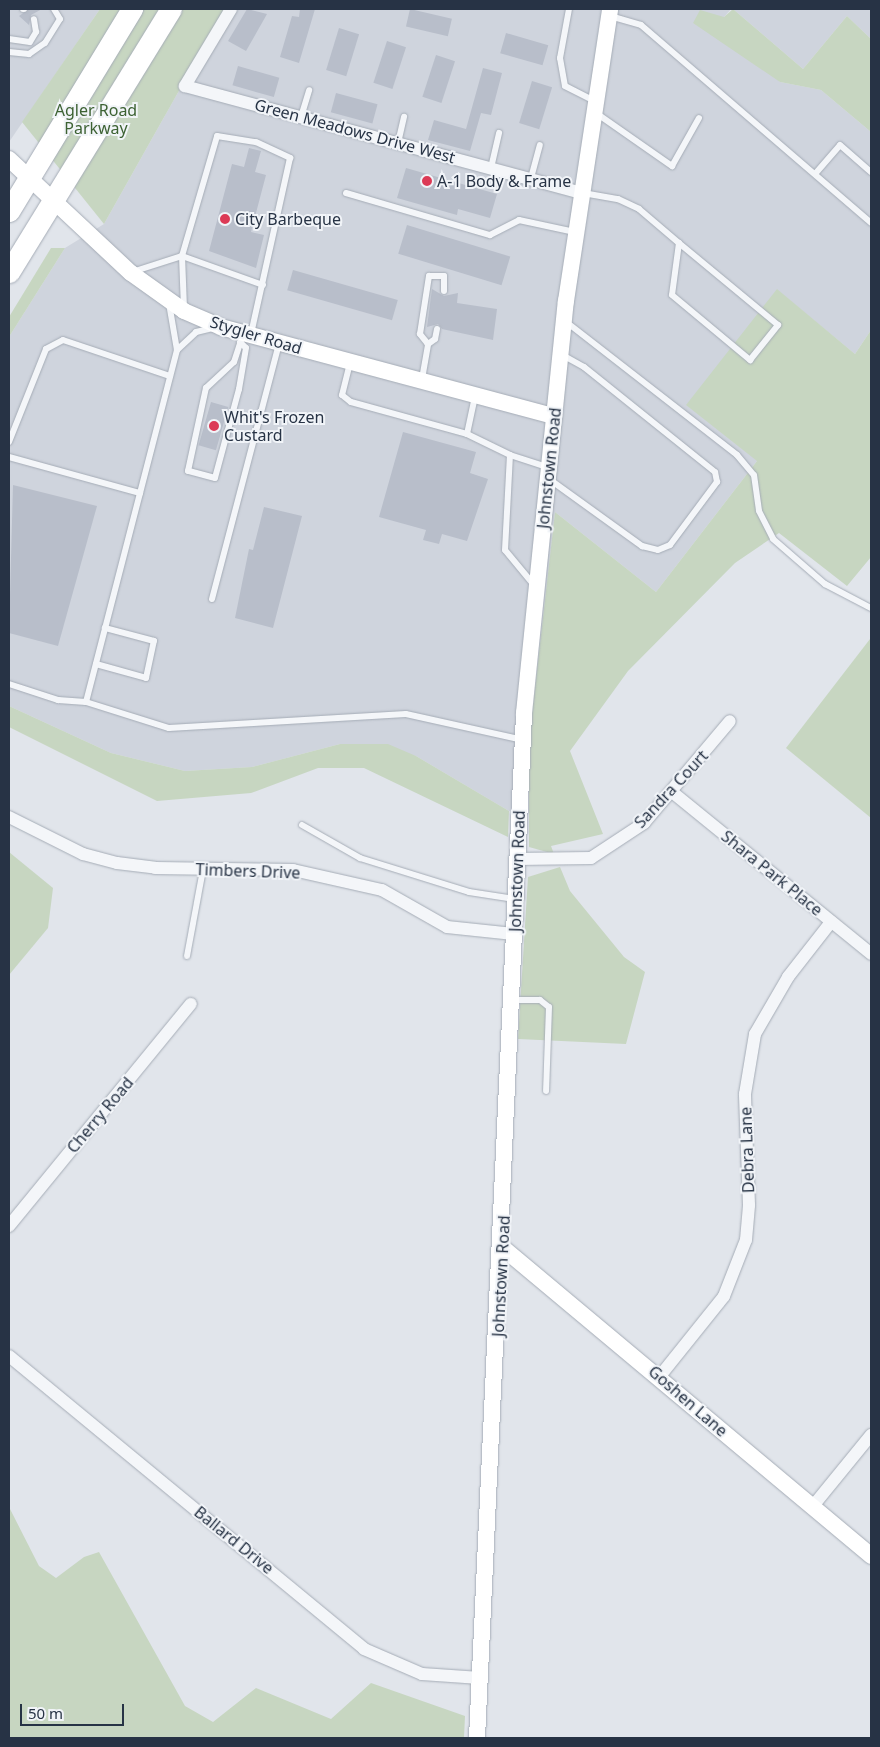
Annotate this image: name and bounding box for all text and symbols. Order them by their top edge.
street label: Green Meadows Drive West [253,95,457,167]
park label: Agler Road Parkway [55,100,137,138]
place label: A-1 Body & Frame [437,171,571,191]
marker: A-1 Body & Frame [421,175,433,187]
place label: City Barbeque [235,209,341,229]
marker: City Barbeque [219,213,231,225]
street label: Stygler Road [208,312,304,358]
street label: Johnstown Road [533,406,565,530]
place label: Whit's Frozen Custard [224,407,324,445]
marker: Whit's Frozen Custard [208,420,220,432]
street label: Sandra Court [630,746,712,832]
street label: Johnstown Road [505,810,529,932]
street label: Shara Park Place [718,826,826,920]
street label: Timbers Drive [195,860,301,882]
street label: Cherry Road [63,1073,137,1157]
street label: Debra Lane [736,1107,758,1193]
street label: Johnstown Road [488,1215,514,1337]
street label: Goshen Lane [645,1362,731,1440]
street label: Ballard Drive [190,1502,278,1578]
scale bar [22,1694,126,1726]
text: 50 m [28,1703,63,1723]

